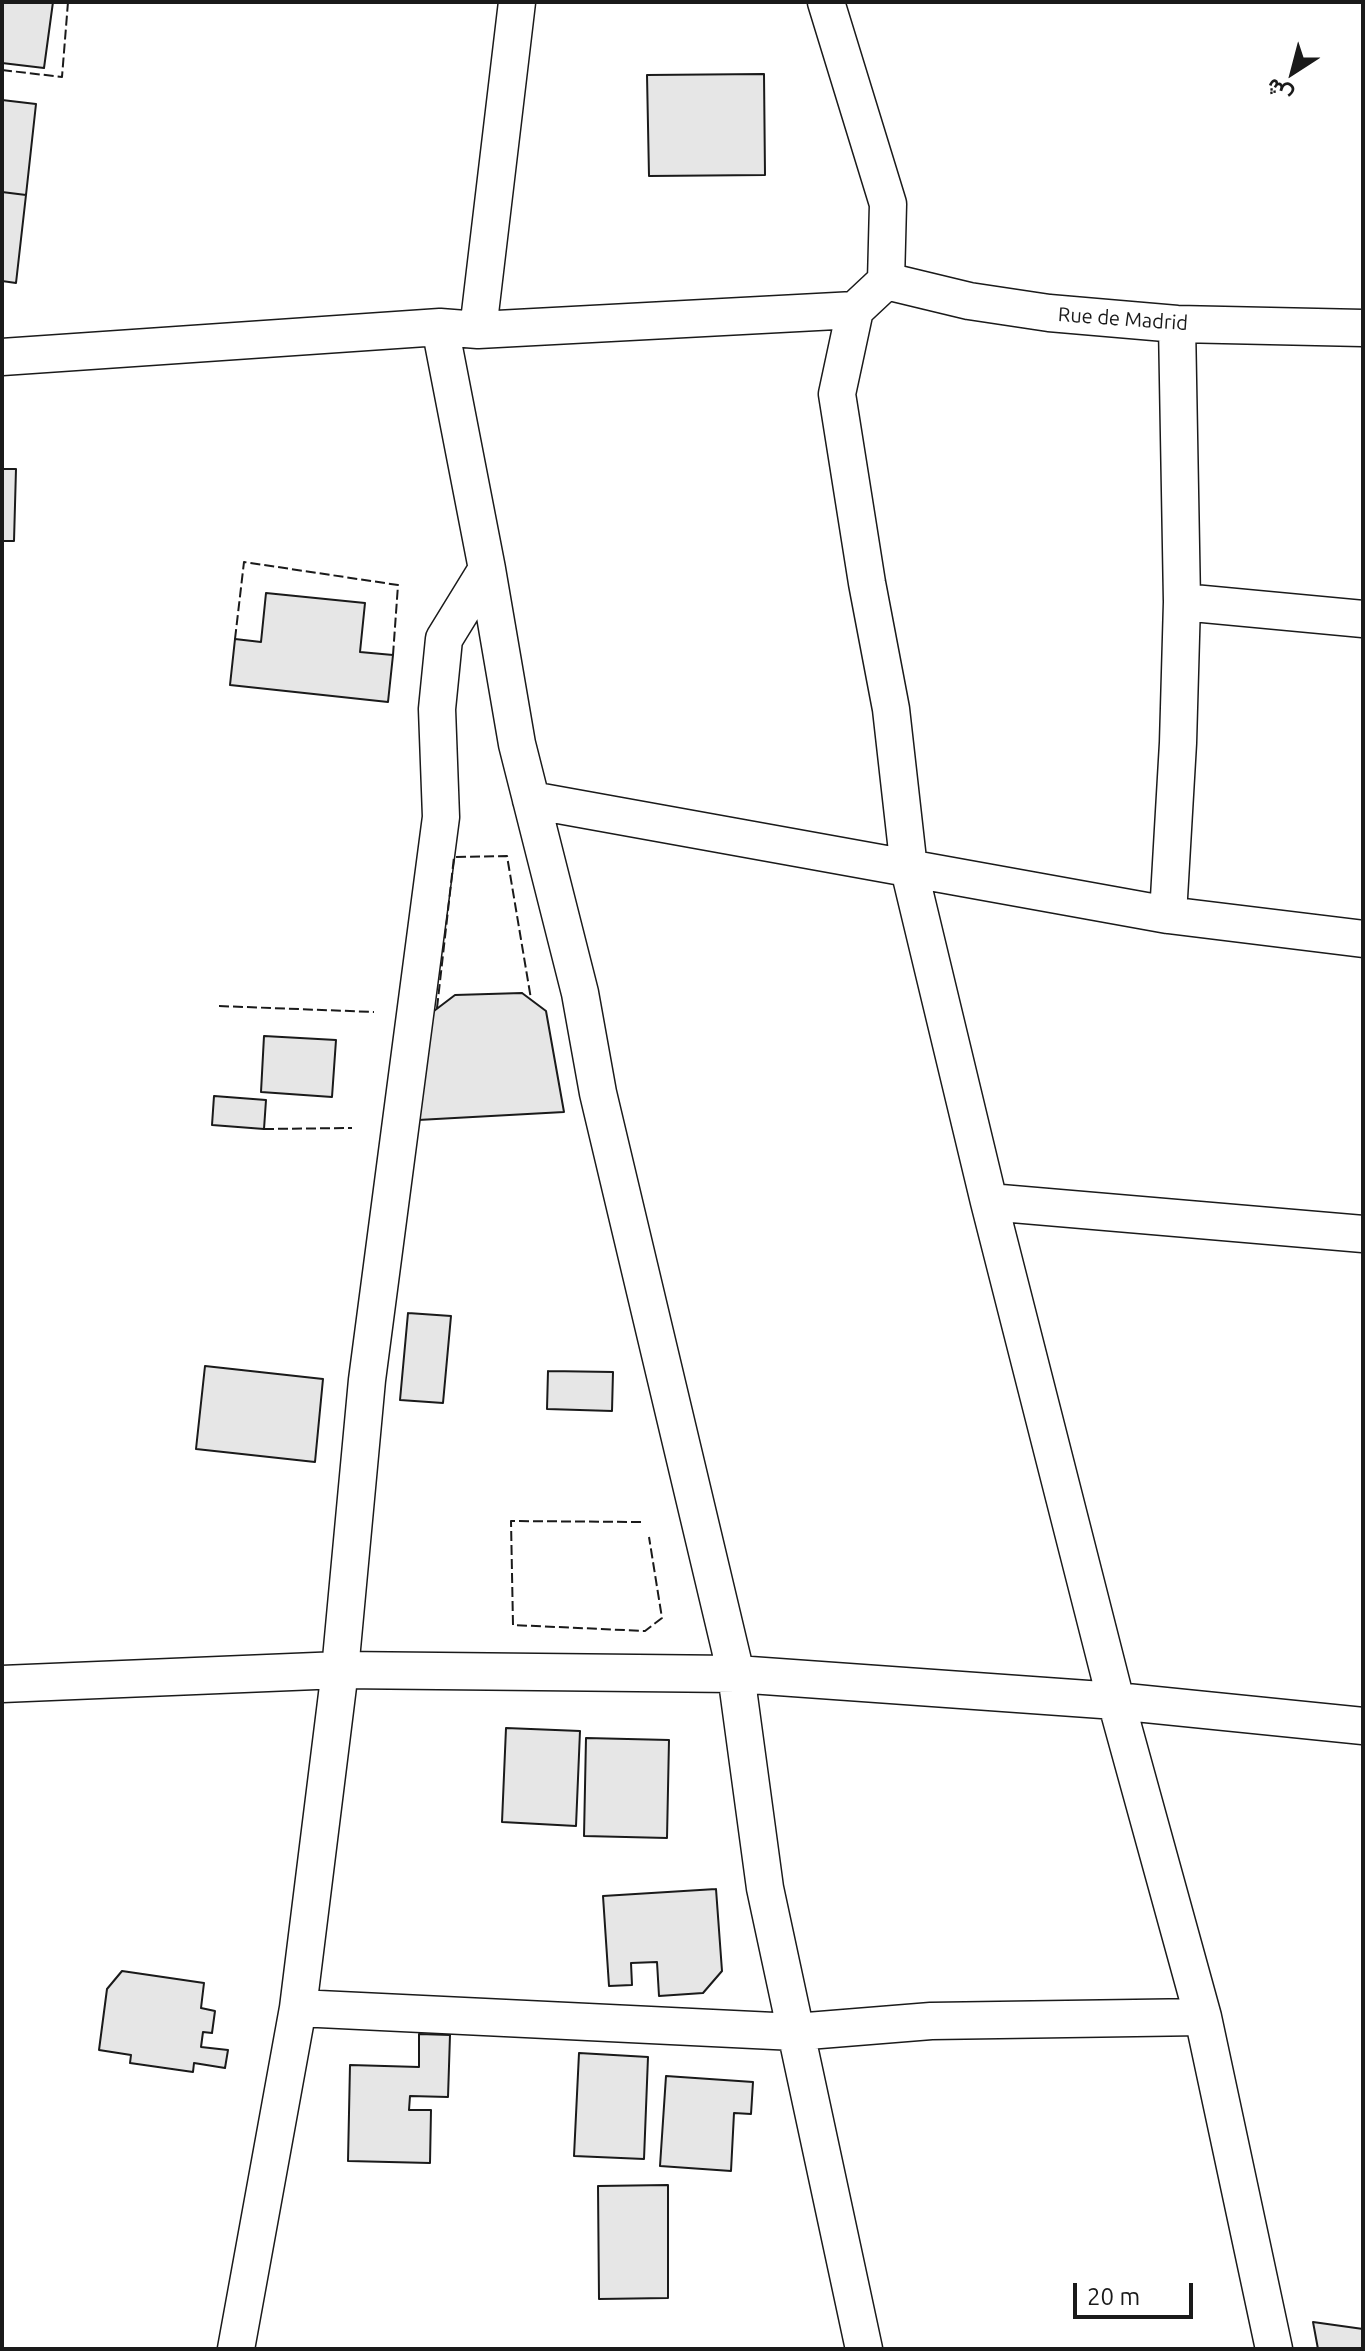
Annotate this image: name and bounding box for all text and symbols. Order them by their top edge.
north arrow [1253,32,1333,112]
text: ش [1261,74,1297,110]
street label: Rue de Madrid [1057,302,1189,336]
scale bar [1077,2267,1197,2317]
text: 20 m [1087,2283,1140,2310]

